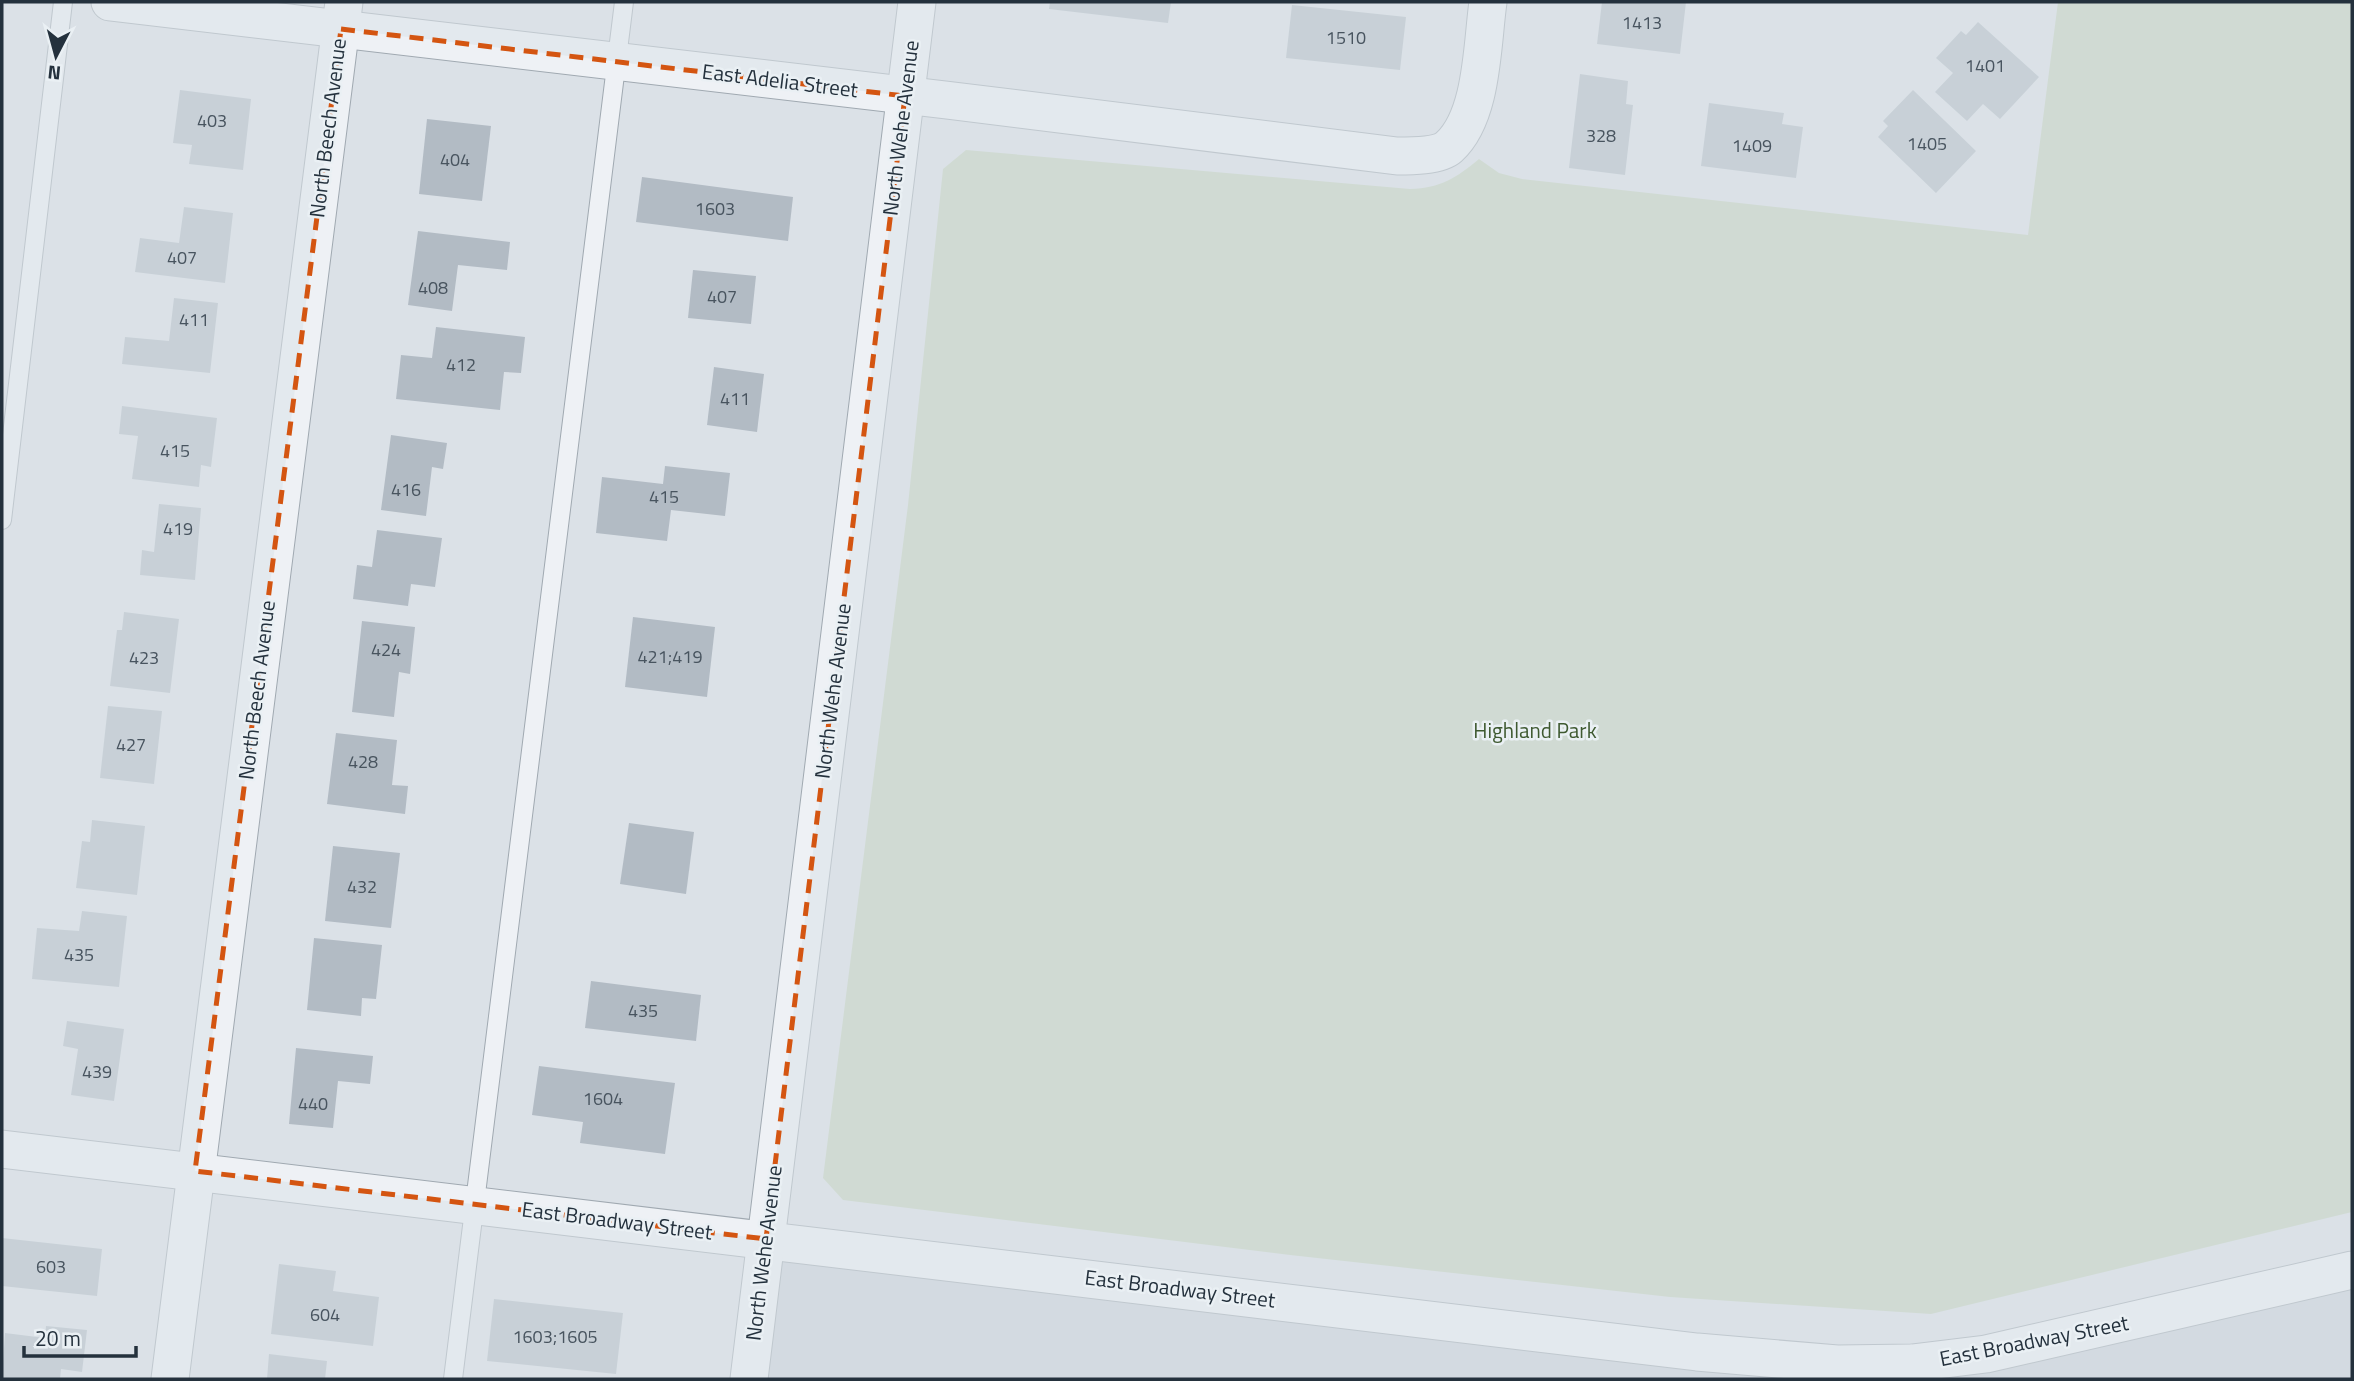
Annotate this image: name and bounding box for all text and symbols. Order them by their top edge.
house number: 1413 [1622,9,1662,36]
north arrow [21,21,91,91]
house number: 1510 [1326,24,1366,51]
street label: North Beech Avenue [300,36,354,219]
street label: North Wehe Avenue [873,38,927,218]
house number: 1401 [1965,52,2005,79]
street label: East Adelia Street [700,55,860,106]
text: N [46,58,62,89]
house number: 403 [197,107,227,134]
house number: 328 [1586,122,1616,149]
house number: 1405 [1907,130,1947,157]
house number: 1409 [1732,132,1772,159]
house number: 404 [440,146,470,173]
house number: 1603 [695,195,735,222]
house number: 407 [167,244,197,271]
house number: 408 [418,274,448,301]
house number: 407 [707,283,737,310]
house number: 411 [179,306,209,333]
house number: 412 [446,351,476,378]
house number: 411 [720,385,750,412]
house number: 415 [160,437,190,464]
house number: 416 [391,476,421,503]
house number: 415 [649,483,679,510]
house number: 419 [163,515,193,542]
street label: North Beech Avenue [229,598,283,781]
street label: North Wehe Avenue [805,601,859,781]
house number: 424 [371,636,401,663]
house number: 421;419 [638,643,702,670]
house number: 423 [129,644,159,671]
park label: Highland Park [1473,714,1597,746]
house number: 427 [116,731,146,758]
house number: 428 [348,748,378,775]
house number: 432 [347,873,377,900]
house number: 435 [64,941,94,968]
house number: 435 [628,997,658,1024]
house number: 439 [82,1058,112,1085]
house number: 1604 [583,1085,623,1112]
house number: 440 [298,1090,328,1117]
street label: North Wehe Avenue [736,1163,790,1343]
street label: East Broadway Street [520,1192,715,1248]
house number: 603 [36,1253,66,1280]
street label: East Broadway Street [1083,1260,1278,1316]
house number: 604 [310,1301,340,1328]
street label: East Broadway Street [1937,1306,2132,1374]
scale bar [24,1314,136,1358]
text: 20 m [35,1322,81,1354]
house number: 1603;1605 [512,1323,598,1350]

